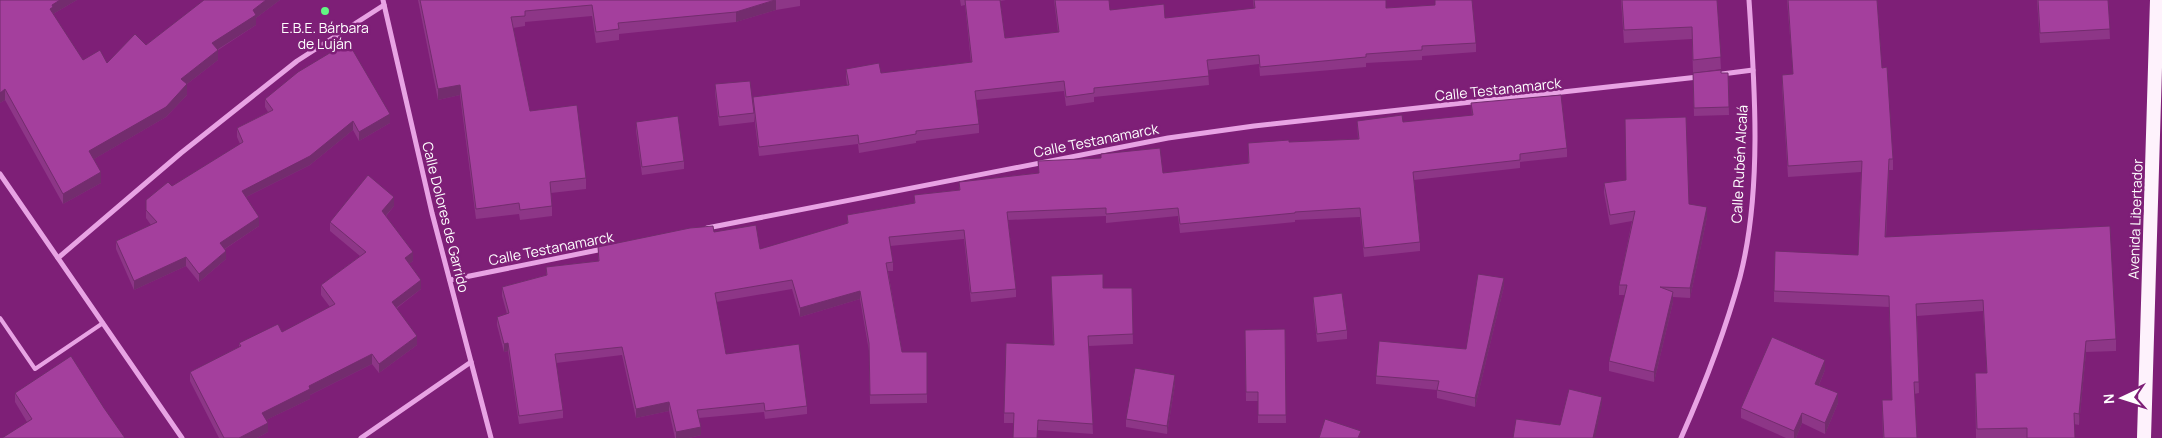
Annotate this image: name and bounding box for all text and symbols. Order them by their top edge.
marker: E.B.E. Bárbara de Luján [319,5,331,17]
place label: E.B.E. Bárbara de Luján [281,18,369,53]
street label: Calle Testanamarck [1434,73,1563,105]
street label: Calle Rubén Alcalá [1726,104,1752,224]
street label: Calle Testanamarck [1032,118,1161,161]
street label: Calle Dolores de Garrido [418,140,474,294]
street label: Avenida Libertador [2123,158,2147,280]
street label: Calle Testanamarck [487,226,616,269]
north arrow [2097,373,2147,423]
text: N [2099,393,2118,405]

